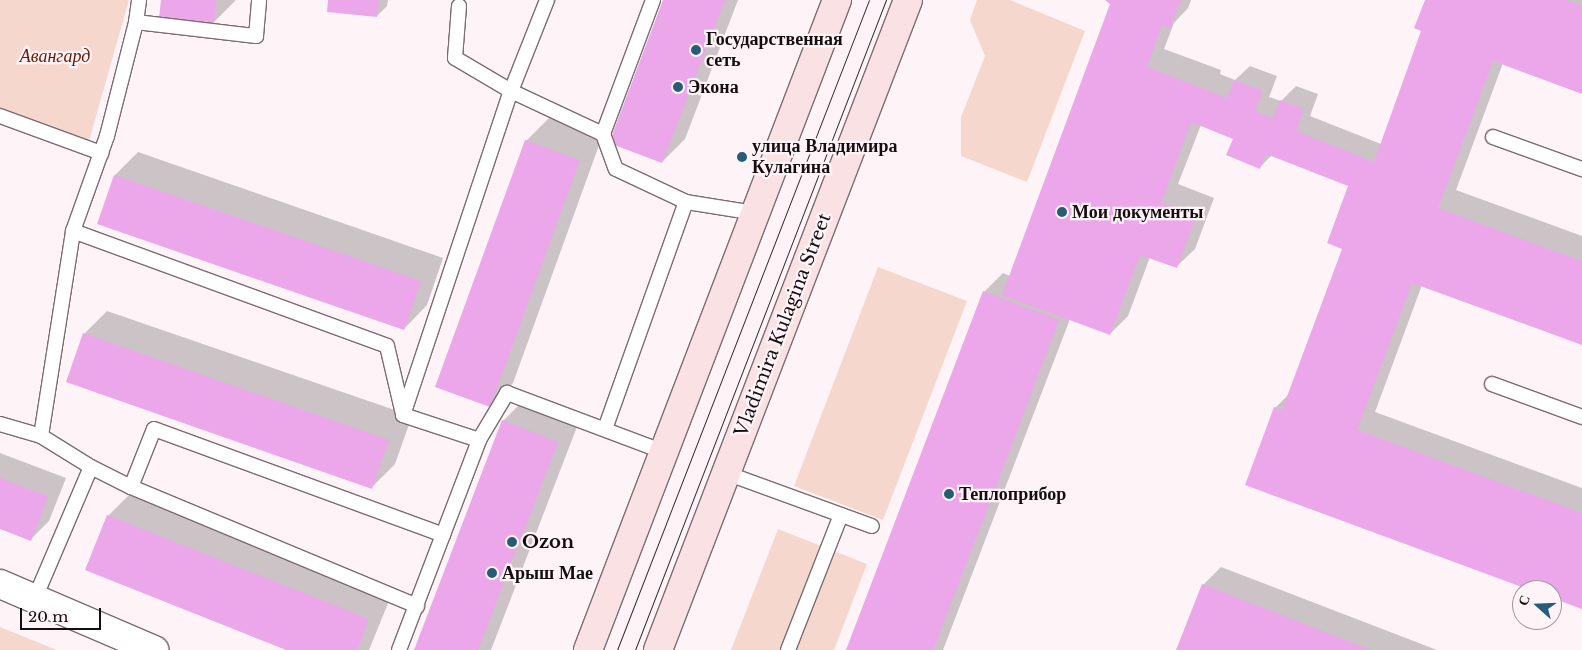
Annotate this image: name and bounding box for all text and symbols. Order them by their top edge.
place label: Государственная сеть [706,29,843,72]
marker: Государственная сеть [690,44,702,56]
park label: Авангард [20,45,90,67]
place label: Экона [688,76,739,98]
marker: Экона [672,81,684,93]
place label: улица Владимира Кулагина [752,136,897,178]
marker: улица Владимира Кулагина [736,151,748,163]
place label: Мои документы [1072,201,1203,223]
marker: Мои документы [1056,206,1068,218]
street label: Vladimira Kulagina Street [730,210,836,440]
place label: Теплоприбор [959,483,1066,505]
marker: Теплоприбор [943,488,955,500]
place label: Ozon [522,531,574,553]
marker: Ozon [506,536,518,548]
place label: Арыш Мае [502,562,593,584]
marker: Арыш Мае [486,567,498,579]
north arrow [1512,580,1562,630]
text: С [1514,592,1534,608]
scale bar [22,598,104,630]
text: 20 m [28,607,68,626]

